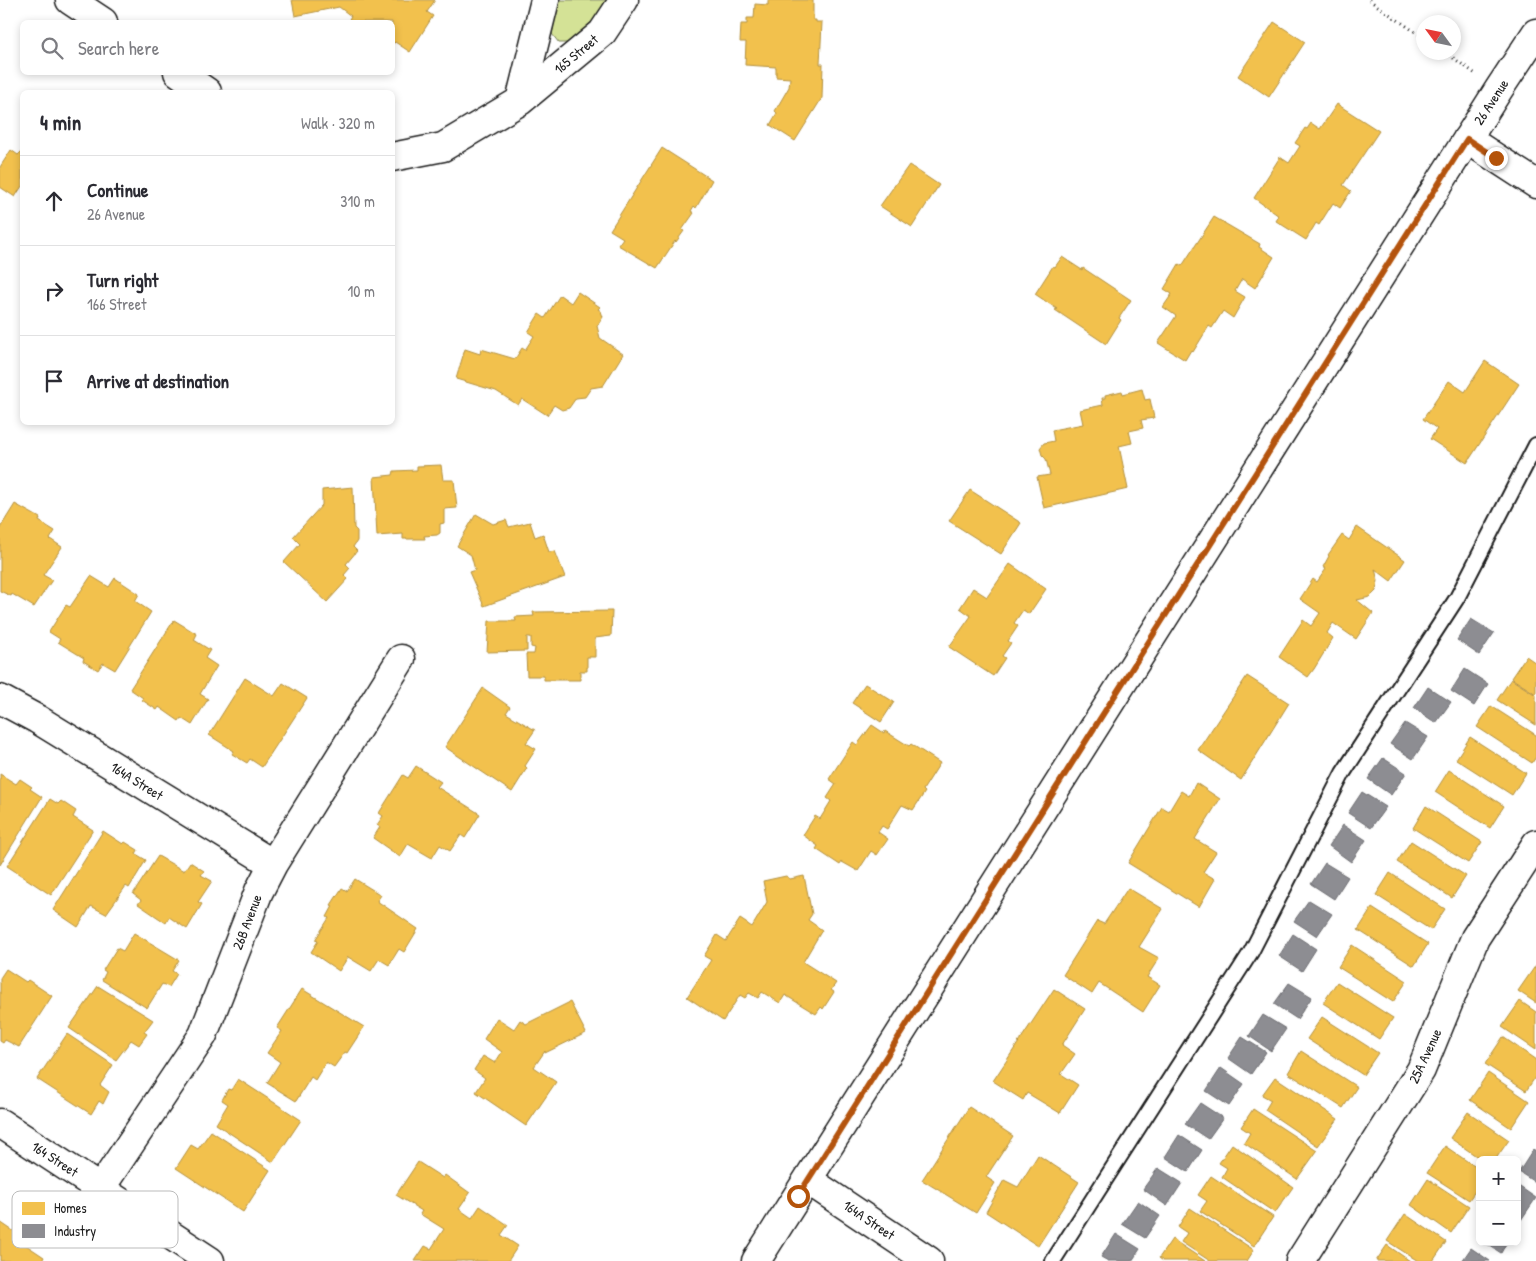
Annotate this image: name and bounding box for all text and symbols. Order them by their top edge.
north arrow [1416,15,1461,60]
search box [20,20,395,75]
street label: 165 Street [549,29,602,78]
icon: search [38,34,66,62]
text: Search here [78,35,159,61]
street label: 26 Avenue [1469,75,1513,128]
text: 4 min [40,108,81,137]
text: Walk · 320 m [301,112,375,134]
route end [1485,147,1508,170]
text: Continue [87,177,148,203]
icon: ahead [40,187,68,215]
text: 310 m [340,190,375,212]
text: 26 Avenue [87,203,145,225]
text: Turn right [87,267,158,293]
icon: right [40,277,68,305]
text: 10 m [347,280,375,302]
text: 166 Street [87,293,147,315]
icon: arrive [40,367,68,395]
text: Arrive at destination [87,368,229,394]
street label: 164A Street [107,757,167,804]
street label: 26B Avenue [227,891,266,952]
street label: 25A Avenue [1404,1025,1446,1086]
street label: 164 Street [28,1137,82,1181]
map controls [1476,1156,1521,1246]
button: + [1476,1156,1521,1201]
route start [787,1185,810,1208]
legend [12,1191,178,1248]
street label: 164A Street [840,1195,899,1244]
text: Homes [54,1198,87,1217]
button: − [1476,1201,1521,1246]
text: Industry [54,1221,96,1241]

